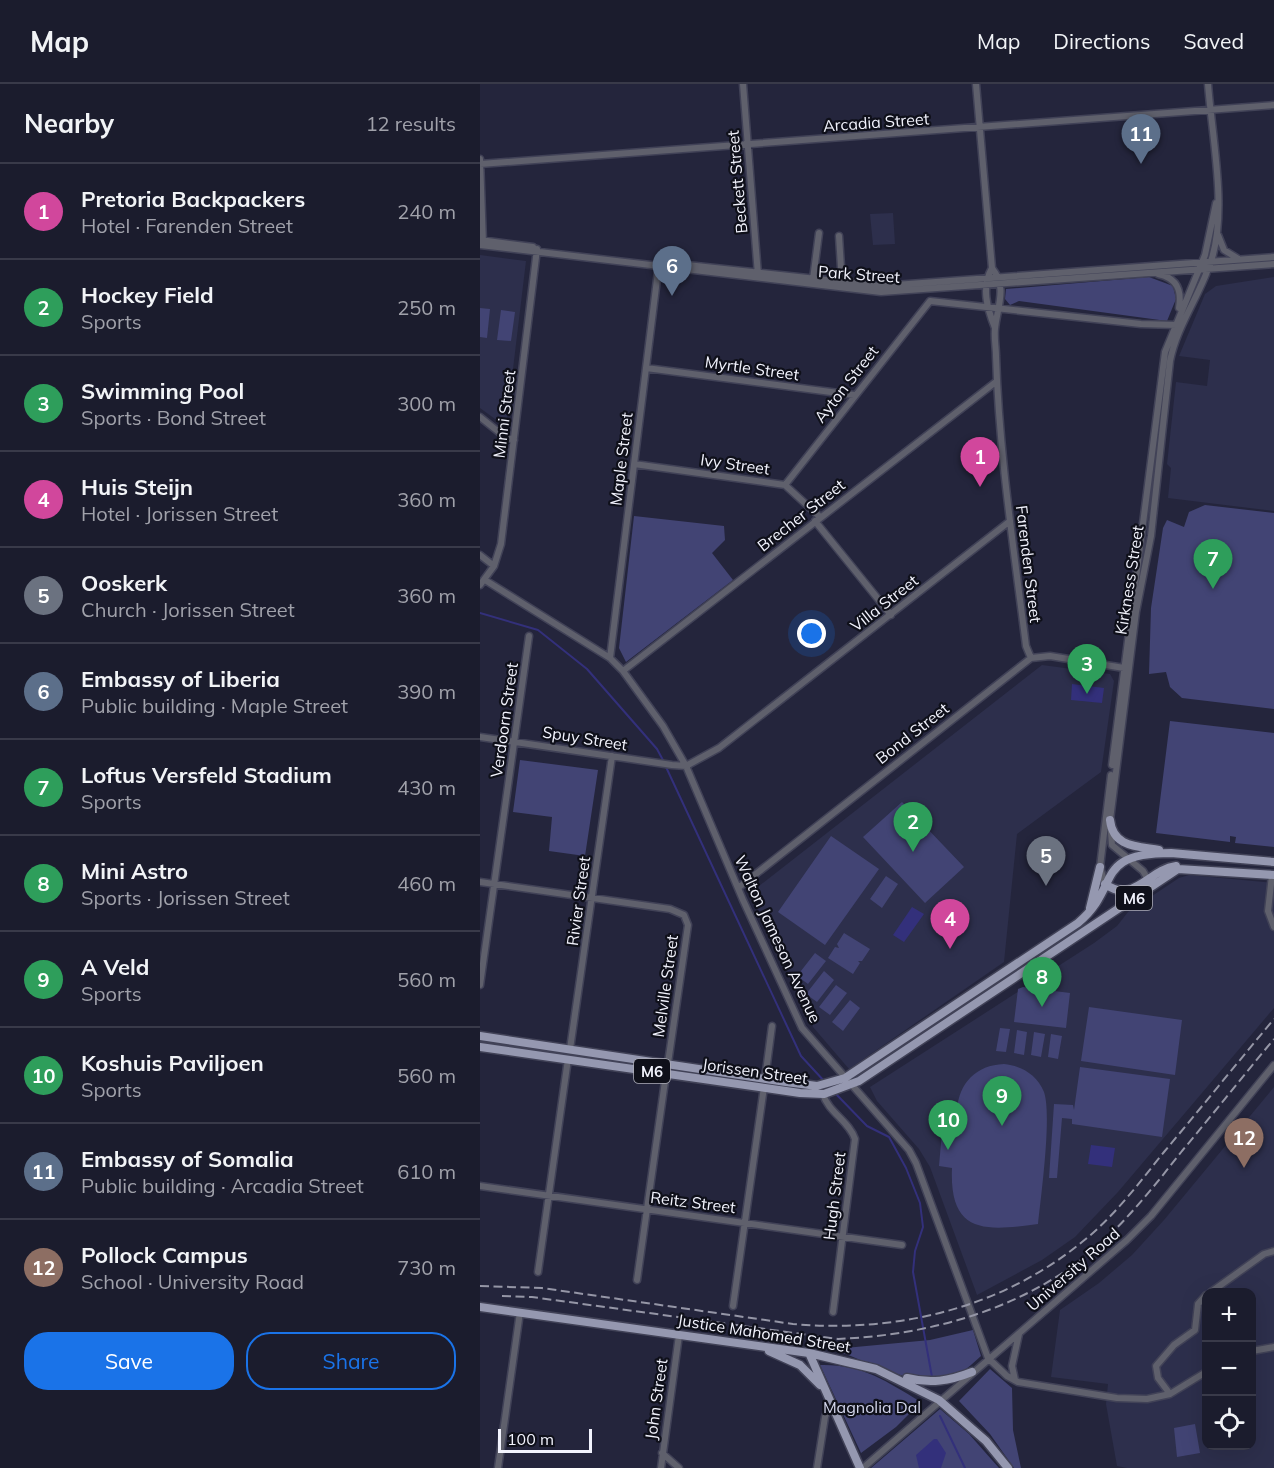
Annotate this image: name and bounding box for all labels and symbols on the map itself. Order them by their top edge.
street label: Arcadia Street [822,108,930,136]
pin: 11 [1122,115,1160,164]
street label: Beckett Street [722,129,751,235]
pin: 6 [652,246,692,296]
street label: Park Street [817,261,901,287]
street label: Ayton Street [810,341,883,427]
street label: Myrtle Street [704,351,801,385]
street label: Minni Street [489,368,519,459]
street label: Maple Street [605,411,637,507]
pin: 1 [960,438,1000,487]
street label: Ivy Street [699,449,771,479]
street label: Brecher Street [753,474,849,555]
street label: Farenden Street [1012,504,1046,624]
street label: Kirkness Street [1110,524,1148,636]
pin: 7 [1194,540,1232,589]
street label: Villa Street [846,570,922,636]
your location [797,619,826,648]
pin: 3 [1068,644,1106,694]
street label: Verdoorn Street [486,661,522,779]
street label: Bond Street [871,698,953,768]
street label: Spuy Street [541,721,629,755]
pin: 2 [894,802,932,852]
pin: 5 [1026,836,1066,886]
street label: Walton Jameson Avenue [730,852,826,1026]
street label: Rivier Street [562,855,594,947]
road number: M6 [1116,886,1152,910]
pin: 4 [930,900,970,949]
street label: Melville Street [648,933,682,1039]
pin: 8 [1022,958,1062,1007]
street label: Jorissen Street [701,1054,809,1088]
road number: M6 [634,1059,670,1083]
pin: 9 [982,1076,1022,1126]
pin: 10 [928,1100,968,1150]
pin: 12 [1224,1118,1263,1168]
street label: Hugh Street [819,1150,849,1241]
street label: Reitz Street [649,1187,737,1217]
street label: University Road [1022,1223,1124,1315]
street label: Justice Mahomed Street [676,1309,852,1357]
street label: John Street [640,1357,672,1441]
park label: Magnolia Dal [823,1397,921,1417]
scale bar [498,1426,592,1454]

